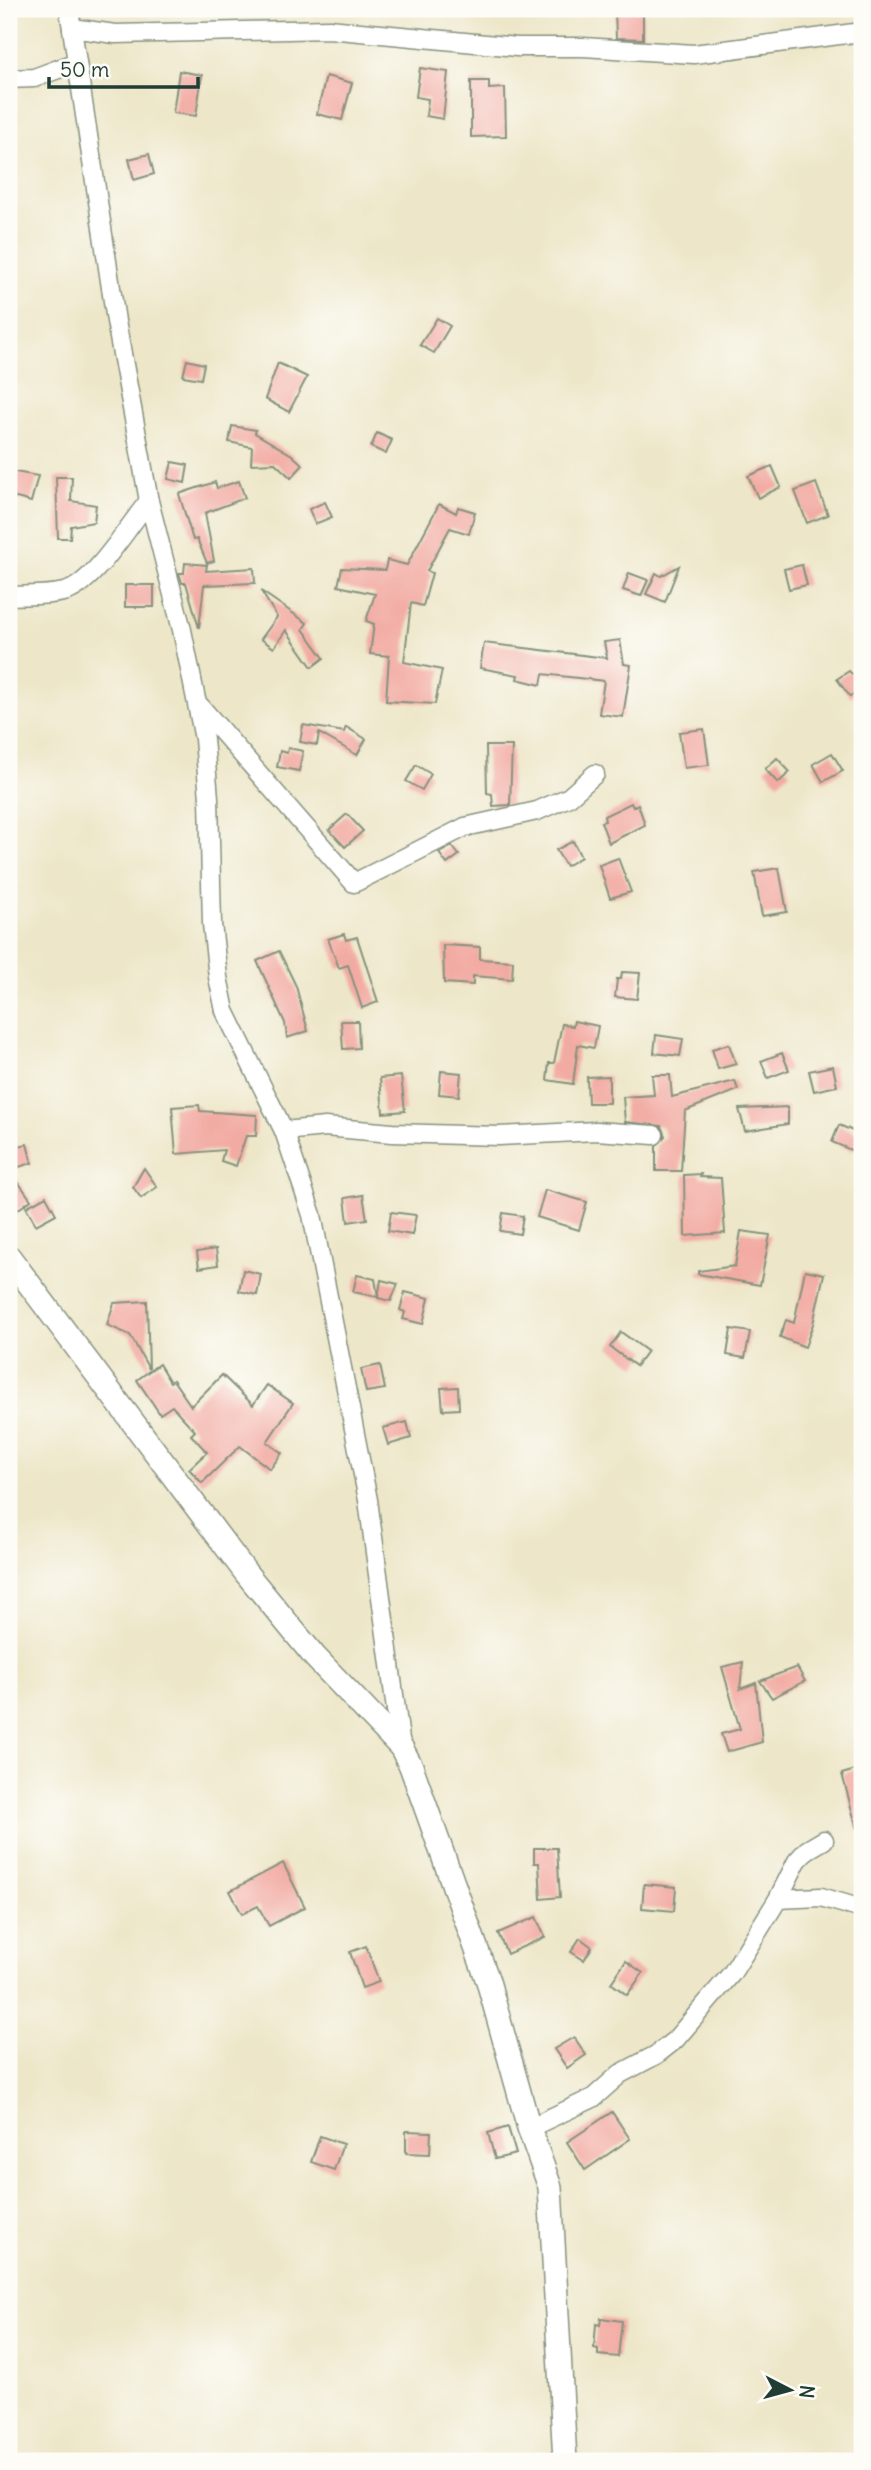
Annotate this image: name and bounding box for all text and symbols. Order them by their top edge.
scale bar [49,46,198,90]
text: 50 m [60,56,109,83]
north arrow [756,2354,826,2424]
text: N [794,2384,820,2400]

